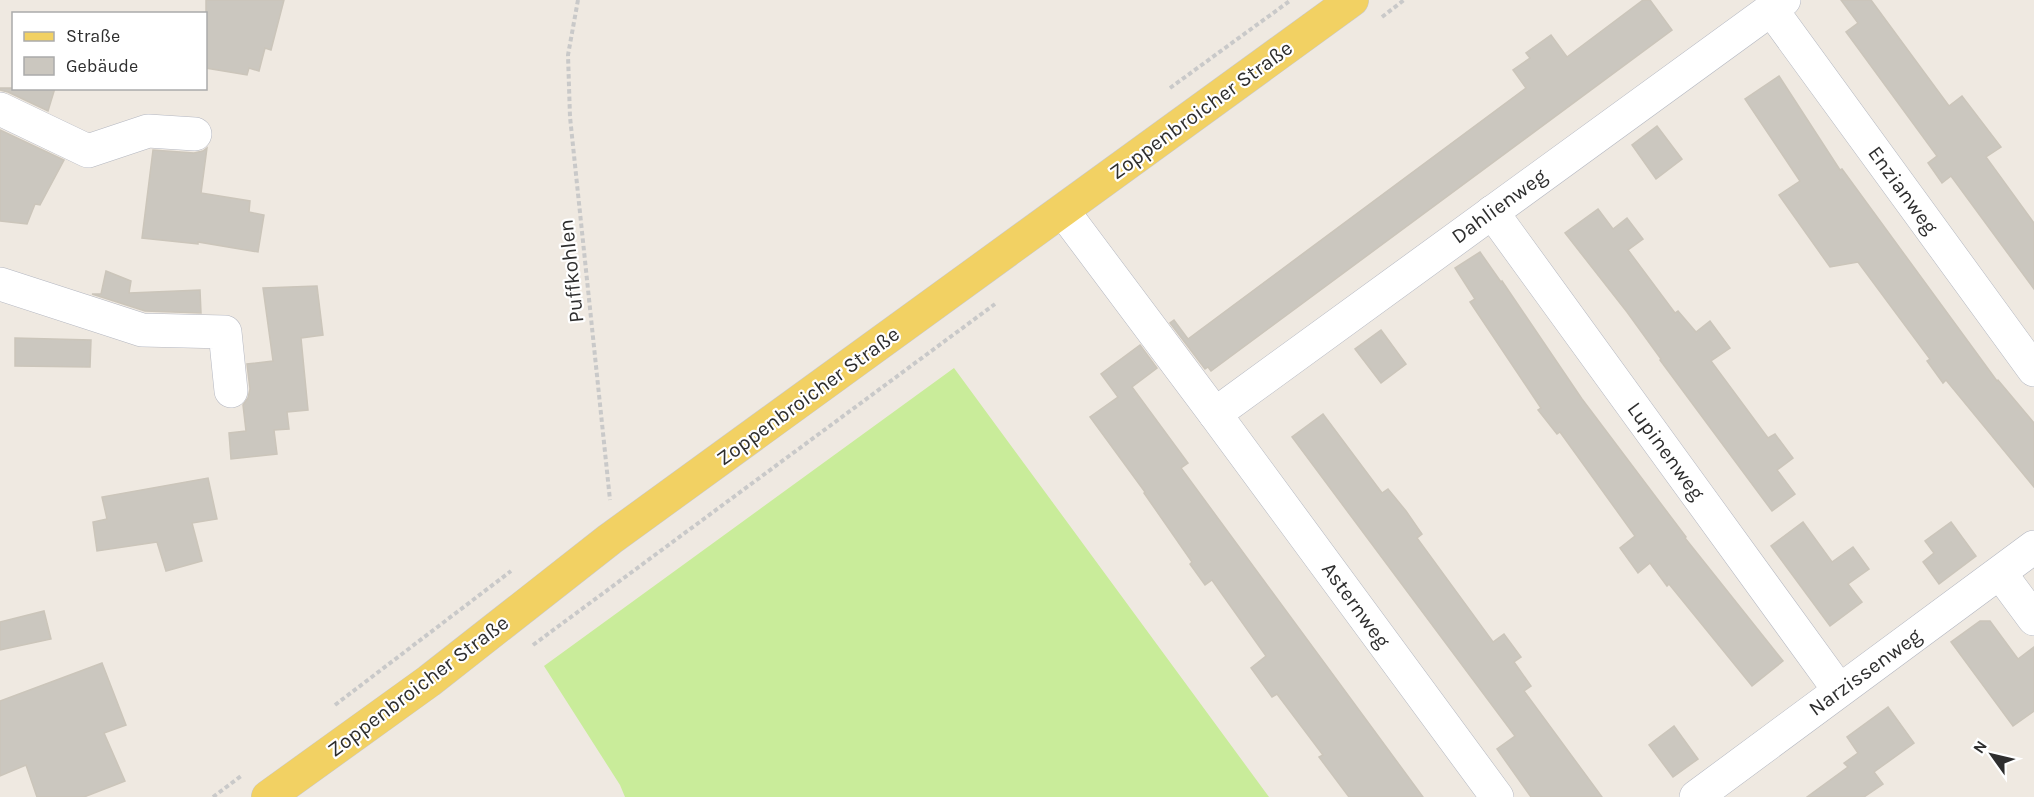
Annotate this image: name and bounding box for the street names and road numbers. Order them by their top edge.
street label: Zoppenbroicher Straße [1105,36,1297,184]
street label: Enzianweg [1863,141,1943,239]
street label: Dahlienweg [1447,163,1551,248]
street label: Puffkohlen [554,218,588,324]
street label: Zoppenbroicher Straße [712,322,904,470]
street label: Lupinenweg [1622,397,1710,505]
street label: Asternweg [1317,558,1395,653]
street label: Zoppenbroicher Straße [323,610,513,762]
street label: Narzissenweg [1804,623,1926,721]

